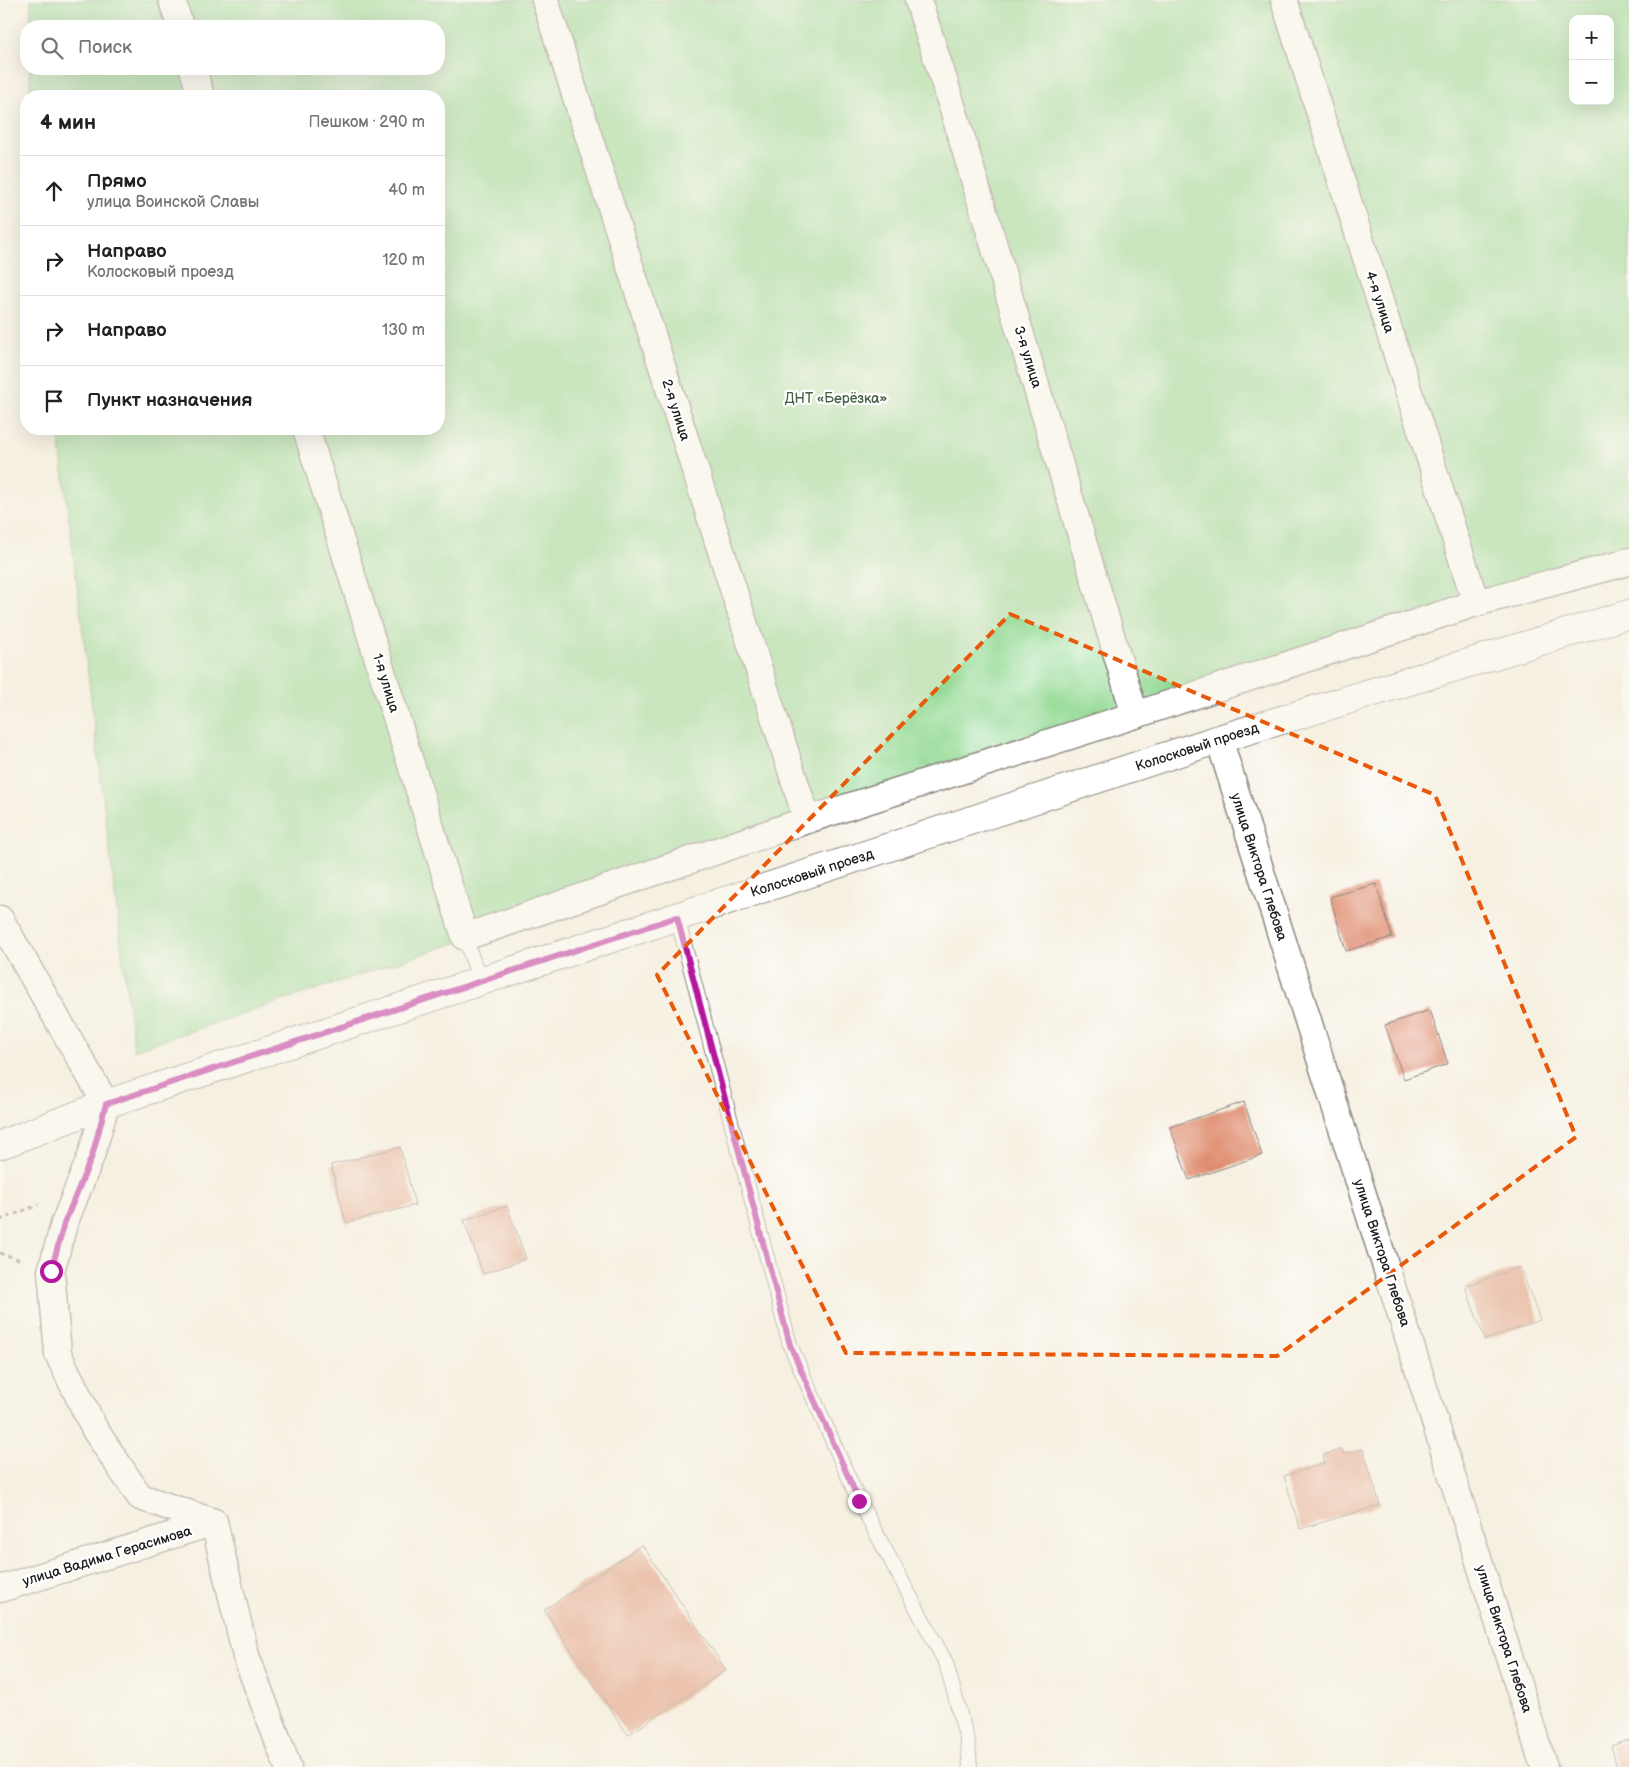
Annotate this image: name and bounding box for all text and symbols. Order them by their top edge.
map controls [1569,15,1614,105]
button: + [1569,15,1614,60]
search box [20,20,445,75]
icon: search [38,34,66,62]
text: Поиск [78,36,132,59]
button: − [1569,60,1614,105]
text: 4 мин [40,110,96,135]
text: Пешком · 290 m [309,113,425,132]
text: Прямо [87,170,147,193]
icon: ahead [40,177,68,205]
text: 40 m [388,181,425,200]
text: улица Воинской Славы [87,193,259,212]
text: Направо [87,240,167,263]
icon: right [40,247,68,275]
text: 120 m [382,251,425,270]
text: Колосковый проезд [87,263,234,282]
street label: 4-я улица [1362,269,1398,336]
icon: right [40,317,68,345]
text: Направо [87,319,167,342]
text: 130 m [382,321,425,340]
street label: 3-я улица [1011,324,1046,391]
street label: 2-я улица [658,377,694,444]
icon: arrive [40,387,68,415]
text: Пункт назначения [87,389,252,412]
park label: ДНТ «Берёзка» [785,390,888,407]
street label: 1-я улица [369,651,403,715]
street label: Колосковый проезд [1133,719,1261,775]
street label: улица Виктора Глебова [1227,791,1291,944]
street label: Колосковый проезд [748,845,876,901]
street label: улица Виктора Глебова [1350,1177,1414,1330]
route start [40,1260,63,1283]
route end [848,1490,871,1513]
street label: улица Вадима Герасимова [20,1522,194,1590]
street label: улица Виктора Глебова [1472,1563,1536,1716]

